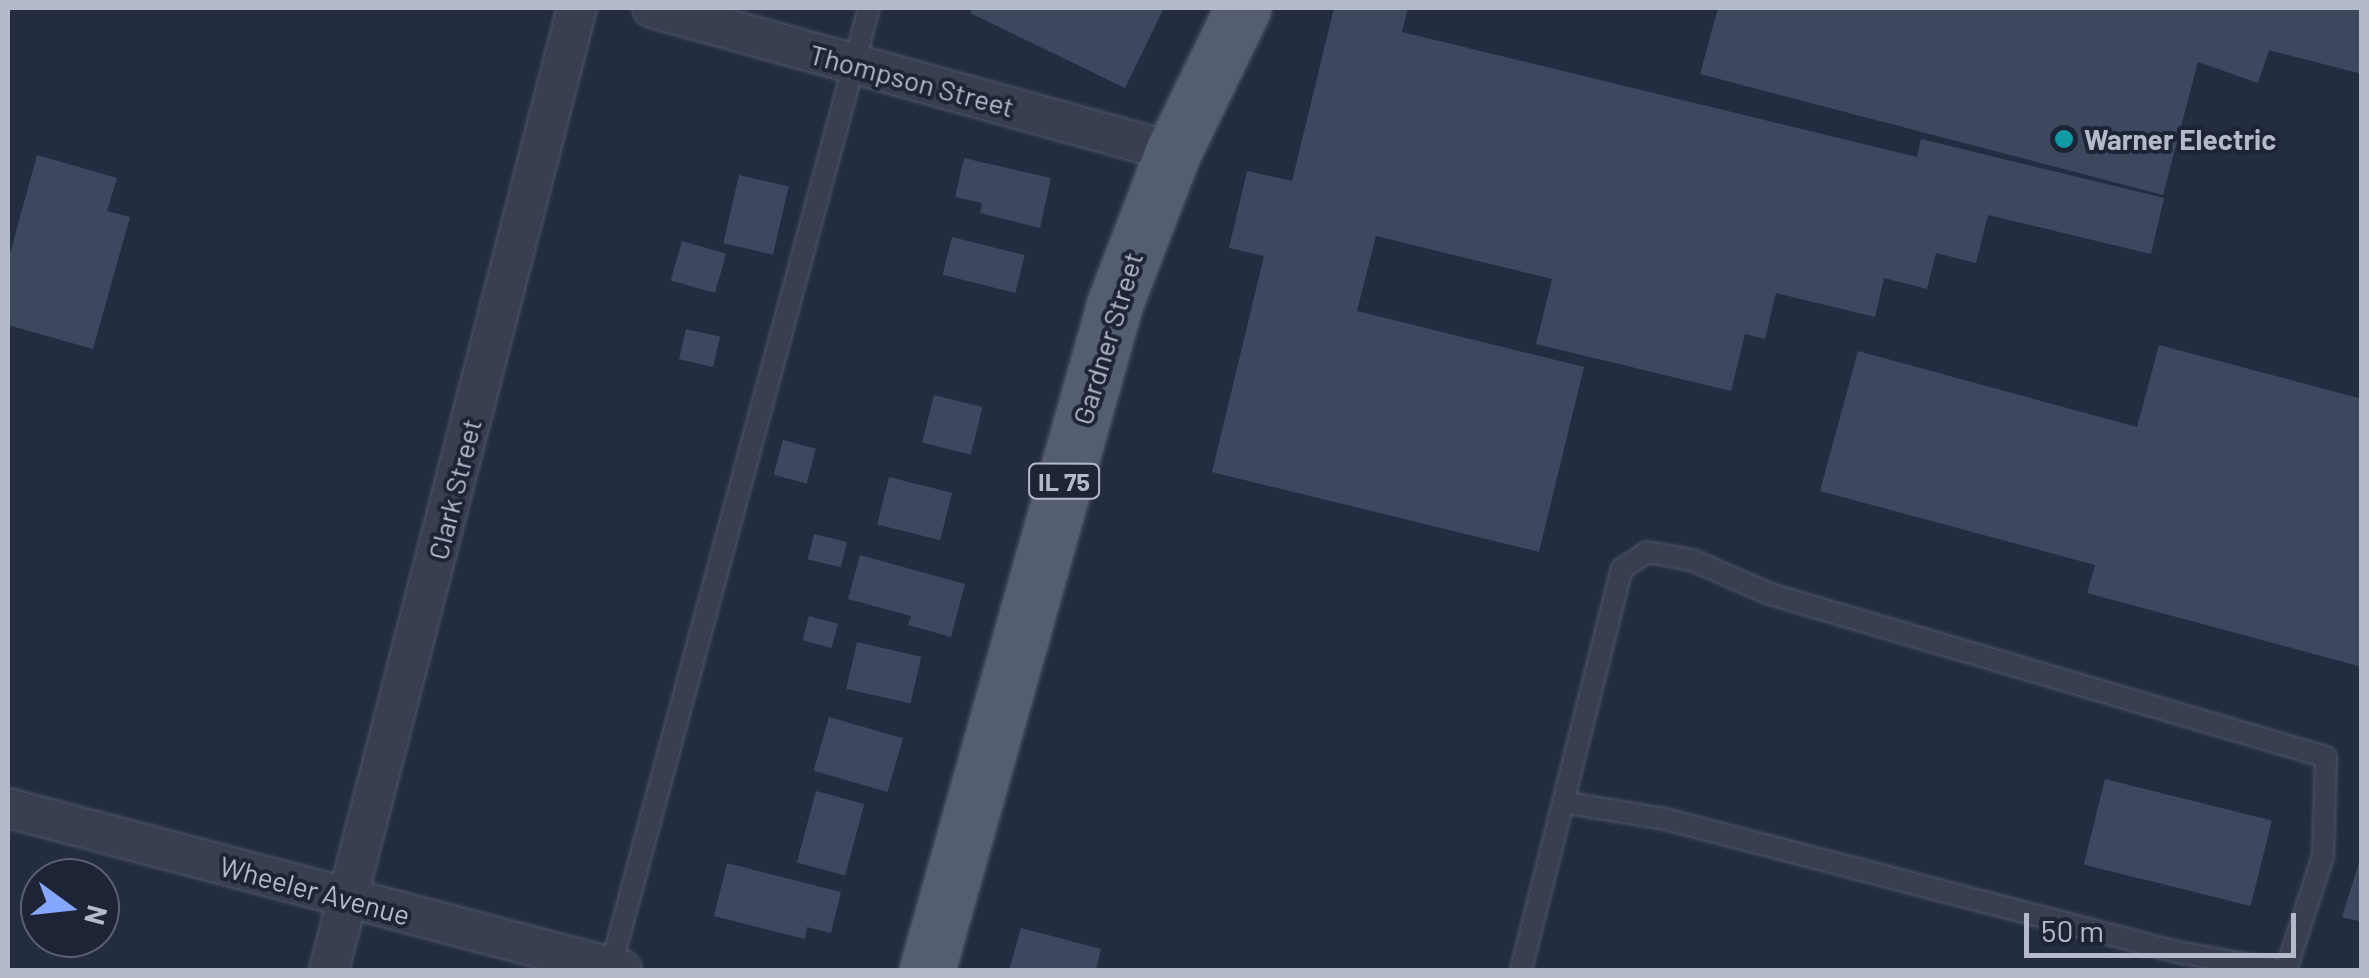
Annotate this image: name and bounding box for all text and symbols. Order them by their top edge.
street label: Thompson Street [806,37,1018,123]
place label: Warner Electric [2084,122,2276,156]
marker: Warner Electric [2053,128,2075,150]
street label: Gardner Street [1065,248,1149,428]
street label: Clark Street [420,415,488,563]
road number: IL 75 [1026,461,1102,501]
street label: Wheeler Avenue [216,848,414,932]
north arrow [20,858,120,958]
scale bar [2029,893,2302,955]
text: N [78,902,116,929]
text: 50 m [2041,912,2104,948]

